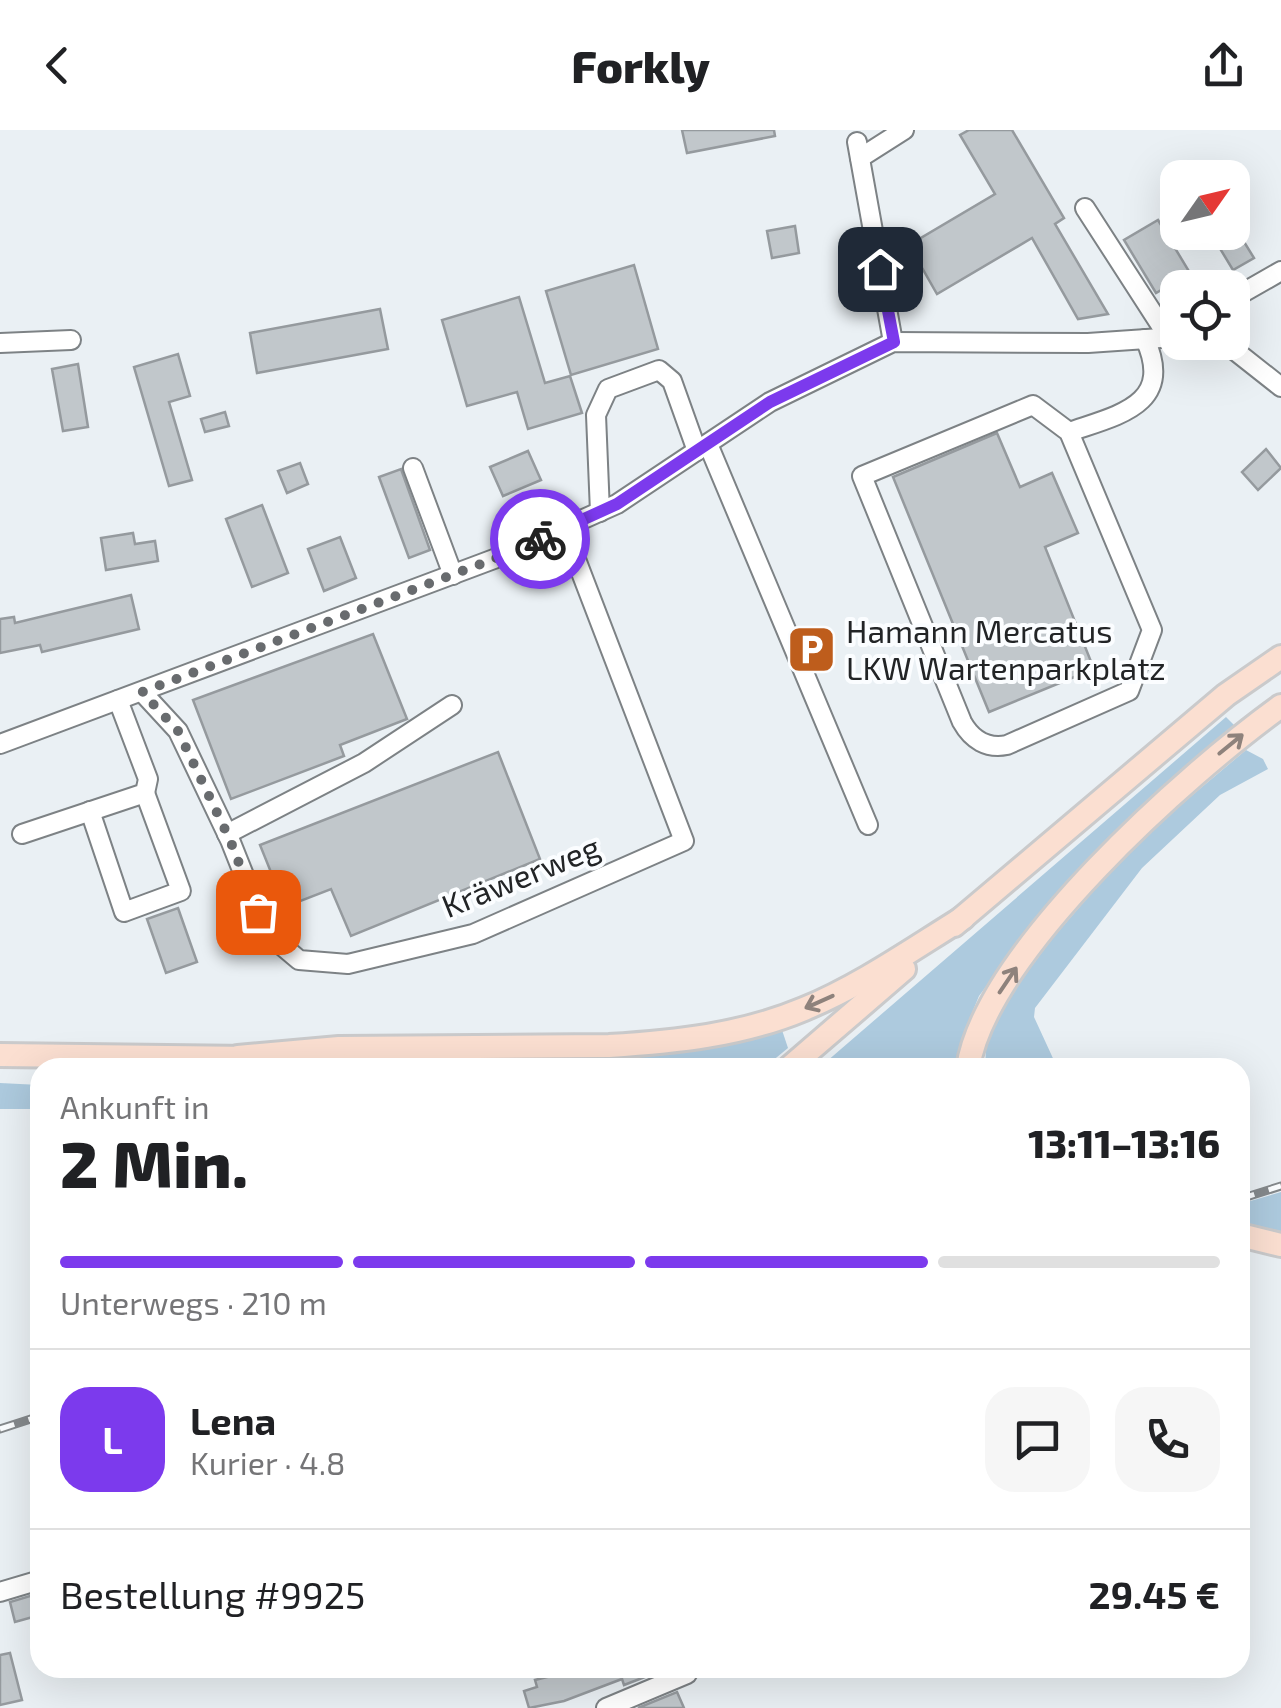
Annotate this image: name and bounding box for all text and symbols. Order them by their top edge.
icon: back [30,38,85,93]
text: Forkly [571,38,710,92]
icon: share [1196,38,1251,93]
north arrow [1160,160,1250,250]
map controls [1160,160,1250,360]
pin [838,227,923,312]
icon: home [853,242,908,297]
button: locate [1160,270,1250,360]
courier [490,489,590,589]
icon: bike [513,512,568,567]
place label: Hamann Mercatus LKW Wartenparkplatz [846,611,1166,686]
parking icon: Hamann Mercatus LKW Wartenparkplatz [785,624,837,676]
one-way arrow [1217,733,1243,755]
street label: Kräwerweg [436,826,605,924]
pin [216,870,301,955]
icon: bag [231,885,286,940]
one-way arrow [998,966,1019,994]
one-way arrow [805,994,835,1013]
text: Ankunft in [60,1087,210,1125]
text: 13:11–13:16 [1028,1120,1220,1166]
text: 2 Min. [60,1123,248,1201]
text: Unterwegs · 210 m [60,1283,327,1321]
button: chat [985,1387,1090,1492]
button: phone [1115,1387,1220,1492]
text: Lena [190,1397,276,1443]
text: L [102,1416,123,1462]
text: Kurier · 4.8 [190,1443,345,1481]
text: Bestellung #9925 [60,1571,365,1617]
text: 29.45 € [1089,1571,1220,1617]

